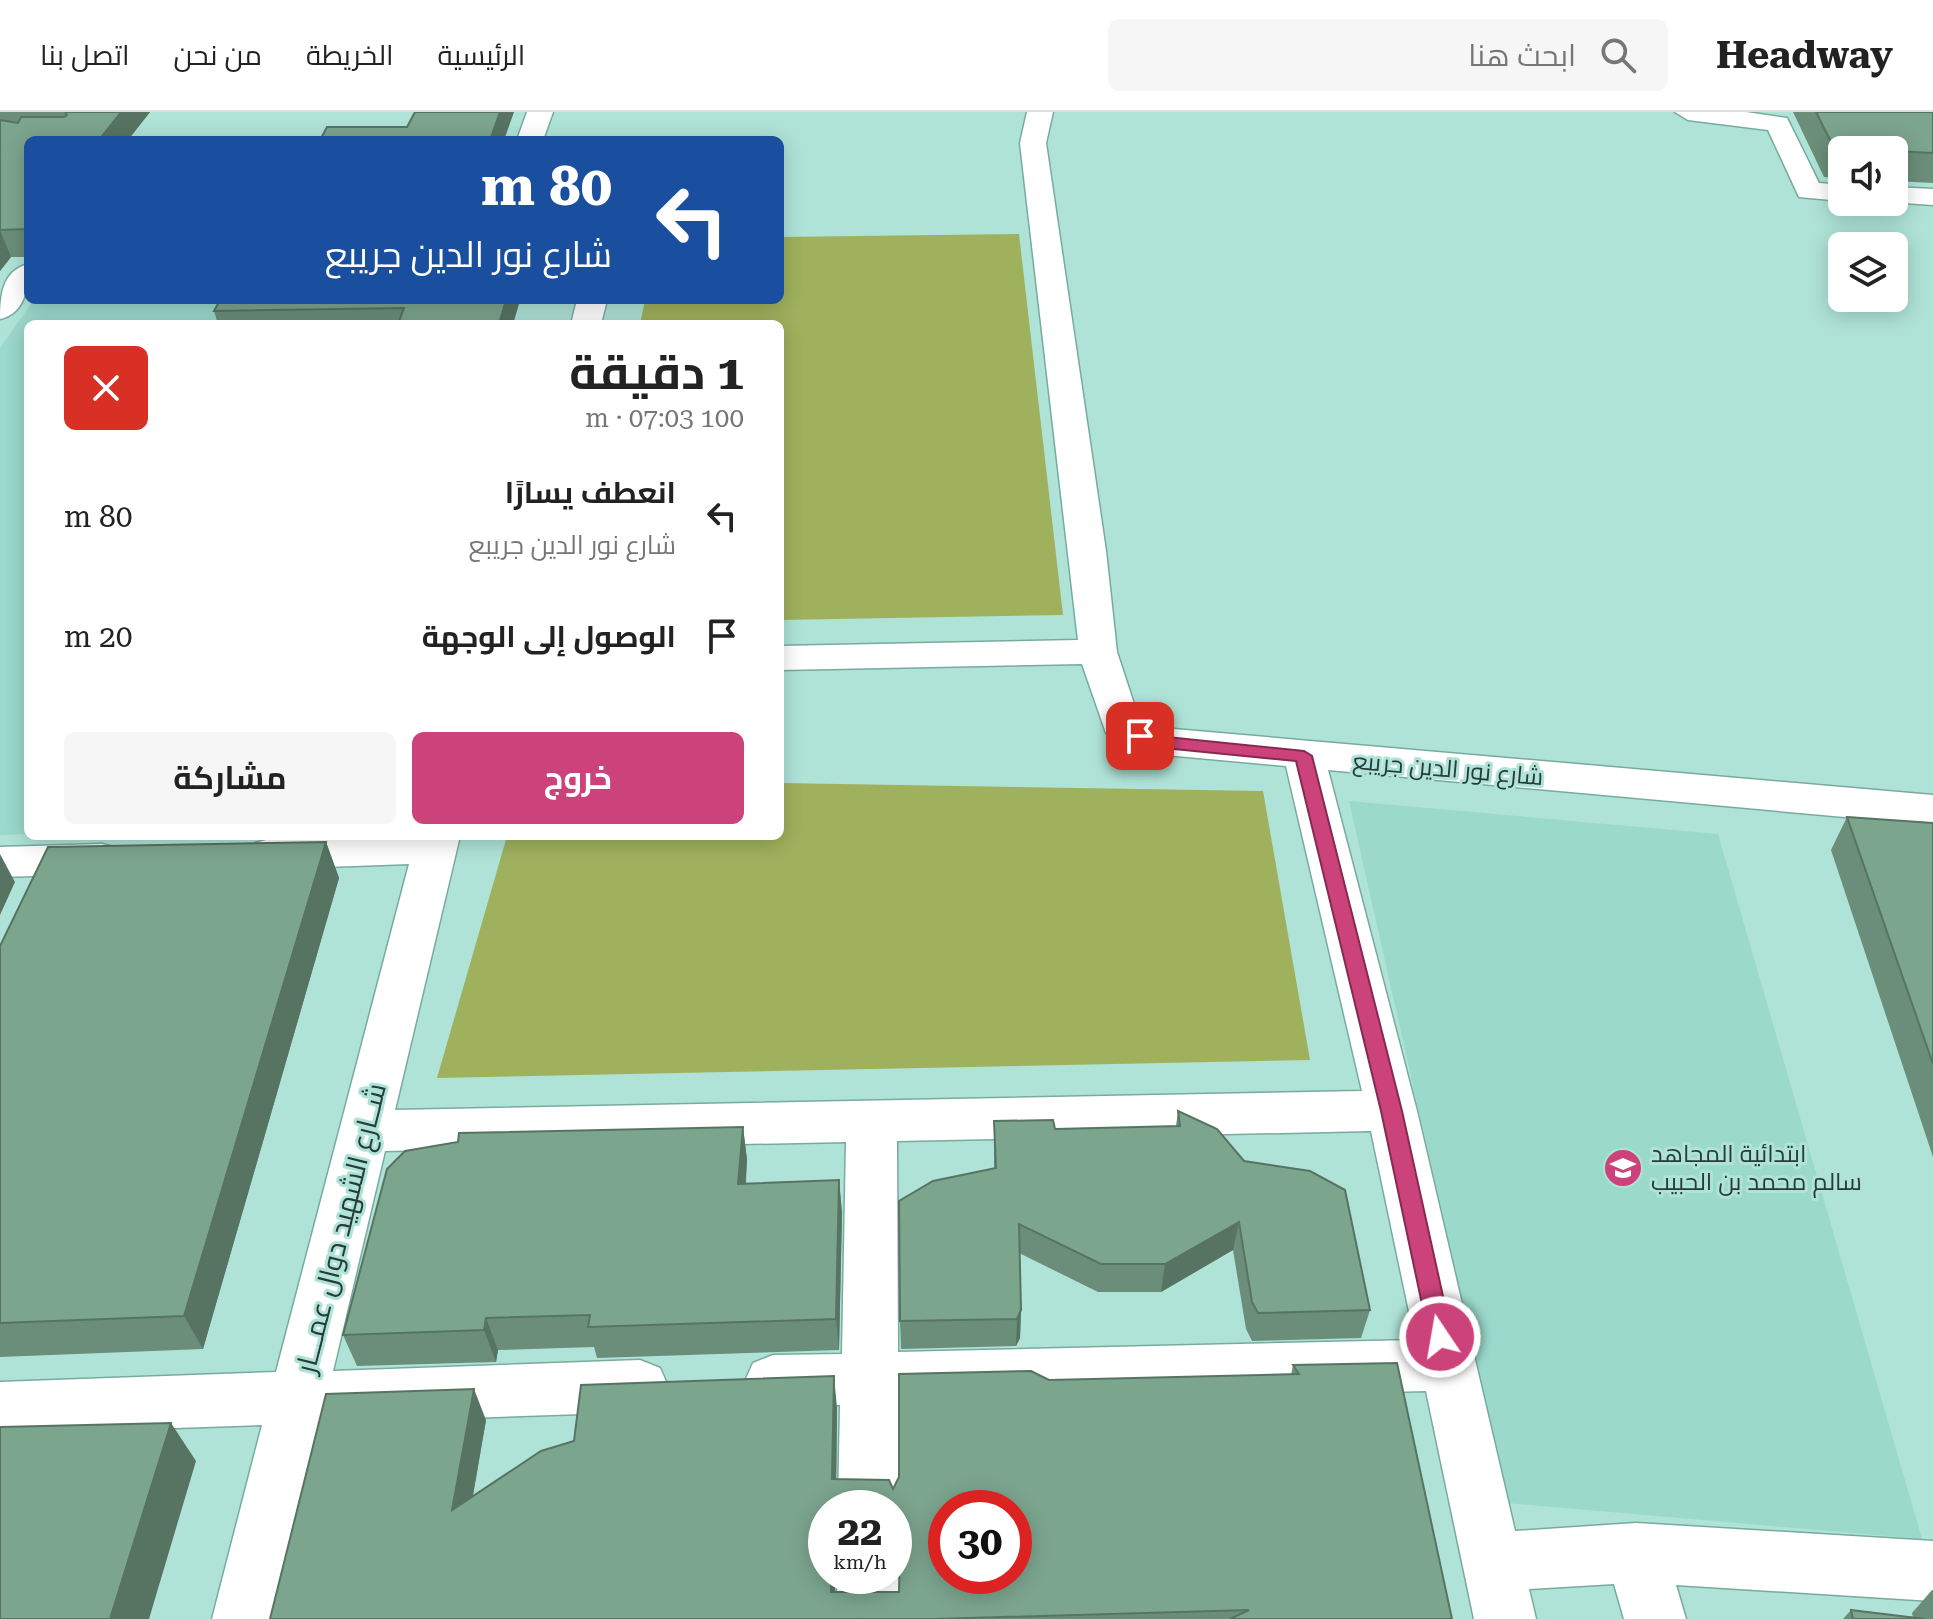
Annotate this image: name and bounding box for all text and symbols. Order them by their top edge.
search box [1108,19,1668,91]
icon: search [1596,33,1640,77]
text: Headway [1716,33,1893,77]
text: ابحث هنا [1468,38,1576,73]
text: اتصل بنا [40,39,130,72]
text: من نحن [174,39,262,72]
text: الخريطة [306,39,394,72]
text: الرئيسية [438,39,525,72]
map controls [1828,136,1908,312]
button: sound [1828,136,1908,216]
text: 80 m [481,153,612,219]
icon: left [640,168,744,272]
button: layers [1828,232,1908,312]
text: شارع نور الدين جريبع [325,234,612,276]
text: 1 دقيقة [569,345,744,401]
button: close [64,346,148,430]
text: 100 m · 07:03 [585,403,744,433]
text: انعطف يسارًا [505,475,676,510]
icon: left [700,494,744,538]
text: 80 m [64,499,133,534]
text: شارع نور الدين جريبع [469,530,676,560]
icon: arrive [700,614,744,658]
text: 20 m [64,619,133,654]
text: الوصول إلى الوجهة [422,619,676,654]
pin [1106,702,1174,770]
icon: arrive [1118,714,1162,758]
button: مشاركة [64,732,396,824]
button: خروج [412,732,744,824]
street label: شارع نور الدين جريبع [1351,747,1545,793]
street label: شــارع الشهيد دوال عمـــار [289,1080,395,1379]
place label: ابتدائية المجاهد سالم محمد بن الحبيب [1651,1140,1862,1198]
school or university icon: ابتدائية المجاهد سالم محمد بن الحبيب [1602,1147,1644,1189]
position arrow [1398,1295,1482,1379]
speed limit sign: 30 [928,1490,1032,1594]
text: 22 [838,1508,882,1555]
text: km/h [833,1550,887,1574]

